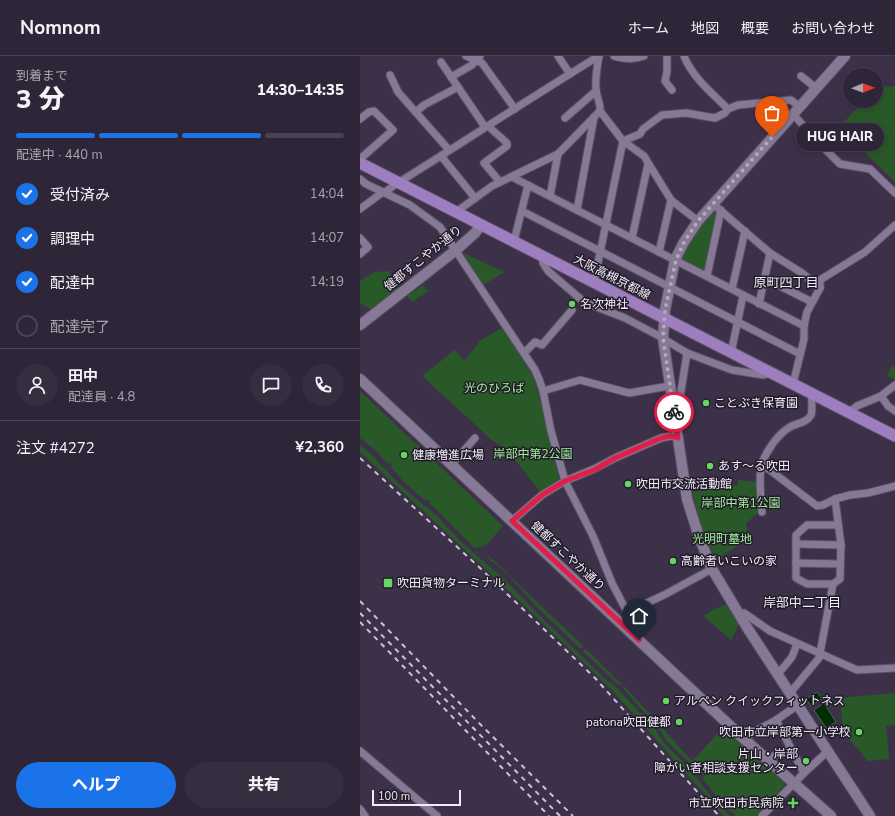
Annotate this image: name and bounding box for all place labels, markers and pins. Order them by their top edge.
pin [755,96,789,137]
callout: HUG HAIR [796,123,884,151]
place label: 名次神社 [580,296,628,312]
marker: 名次神社 [567,299,577,309]
place label: ことぶき保育園 [714,395,798,411]
marker: ことぶき保育園 [701,398,711,408]
place label: 健康増進広場 [412,447,484,463]
marker: 健康増進広場 [399,450,409,460]
place label: あす～る吹田 [718,458,790,474]
marker: あす～る吹田 [705,461,715,471]
place label: 吹田市交流活動館 [636,476,732,492]
marker: 吹田市交流活動館 [623,479,633,489]
place label: 高齢者いこいの家 [681,553,777,569]
marker: 高齢者いこいの家 [668,556,678,566]
place label: 吹田貨物ターミナル [397,575,505,591]
marker: 吹田貨物ターミナル [382,577,394,589]
pin [622,599,656,640]
place label: アルペン クイックフィットネス [674,693,845,709]
marker: アルペン クイックフィットネス [661,696,671,706]
place label: patona吹田健都 [586,714,671,730]
marker: patona吹田健都 [674,717,684,727]
place label: 吹田市立岸部第一小学校 [719,724,851,740]
marker: 吹田市立岸部第一小学校 [854,727,864,737]
place label: 片山・岸部 障がい者相談支援センター [654,746,798,776]
marker: 片山・岸部 障がい者相談支援センター [801,756,811,766]
place label: 市立吹田市民病院 [688,795,784,811]
marker: 市立吹田市民病院 [787,797,799,809]

